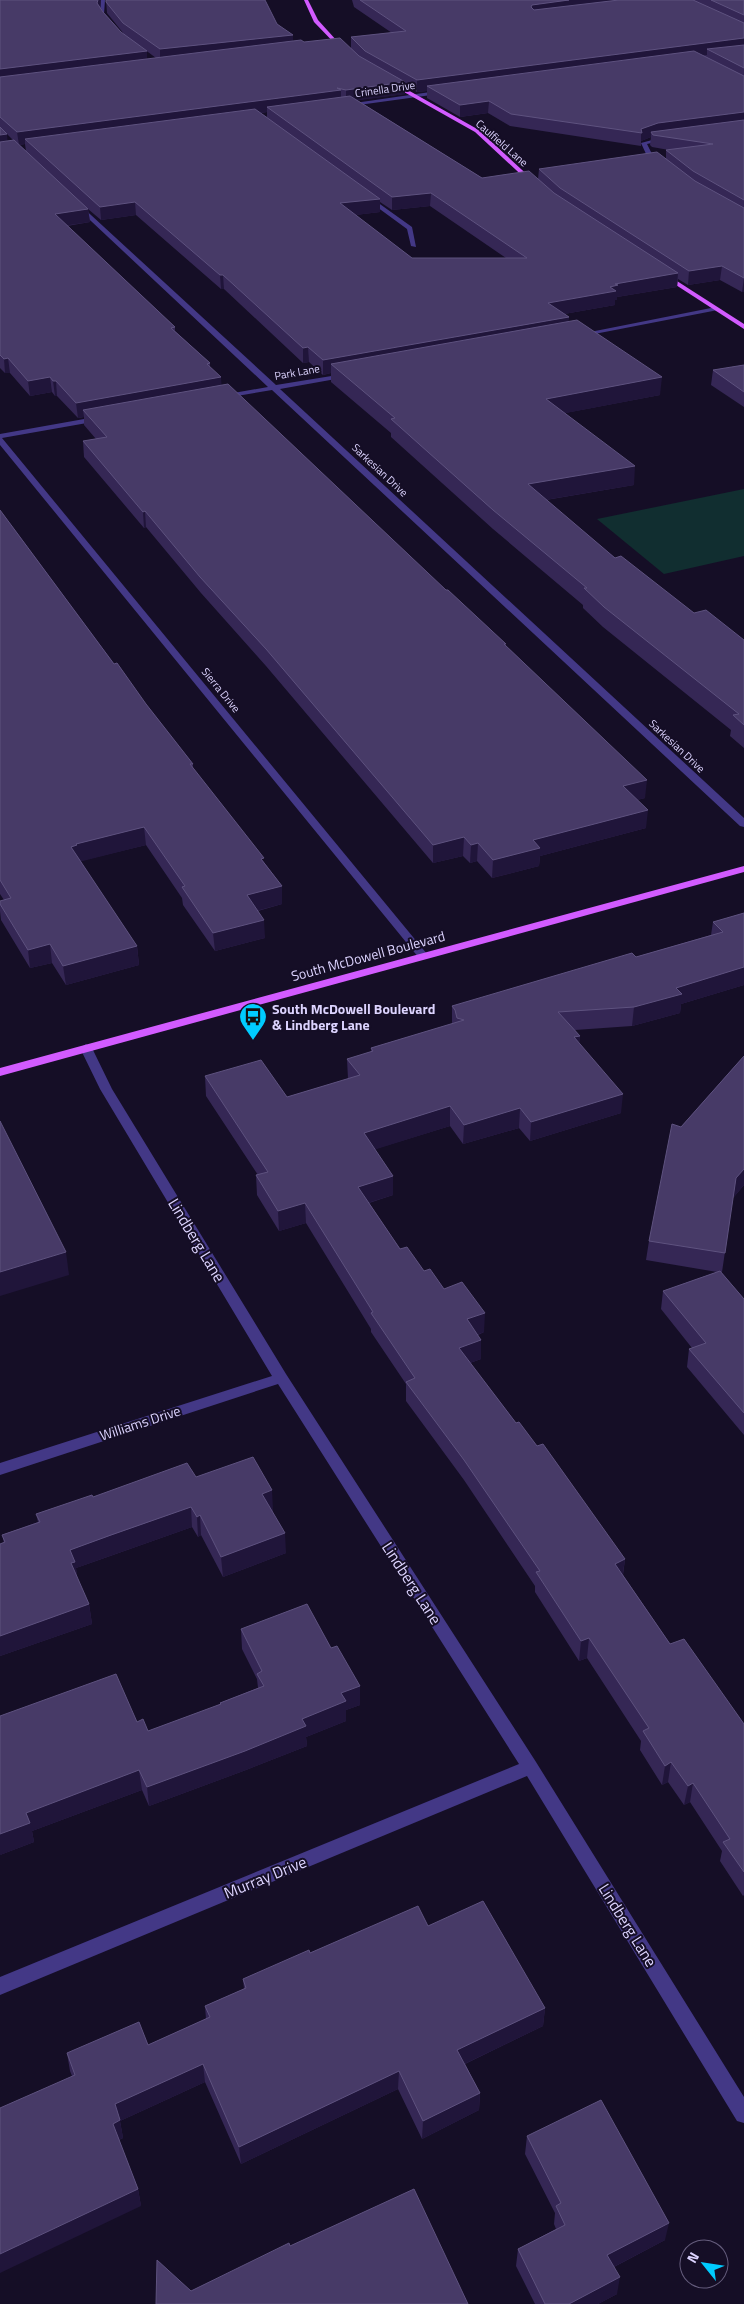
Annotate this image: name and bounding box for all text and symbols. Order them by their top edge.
street label: Crinella Drive [354,77,417,101]
street label: Caulfield Lane [472,116,532,170]
street label: Park Lane [273,360,321,384]
street label: Sarkesian Drive [348,440,412,500]
street label: Sierra Drive [198,664,244,716]
street label: Sarkesian Drive [645,716,709,776]
street label: South McDowell Boulevard [289,925,447,986]
place label: South McDowell Boulevard & Lindberg Lane [272,998,435,1035]
bus stop icon: South McDowell Boulevard & Lindberg Lane [238,1002,268,1041]
street label: Lindberg Lane [162,1193,232,1287]
street label: Williams Drive [97,1400,183,1445]
street label: Lindberg Lane [376,1537,448,1629]
street label: Murray Drive [220,1850,310,1904]
street label: Lindberg Lane [593,1879,663,1971]
north arrow [679,2239,729,2289]
text: N [681,2248,704,2267]

